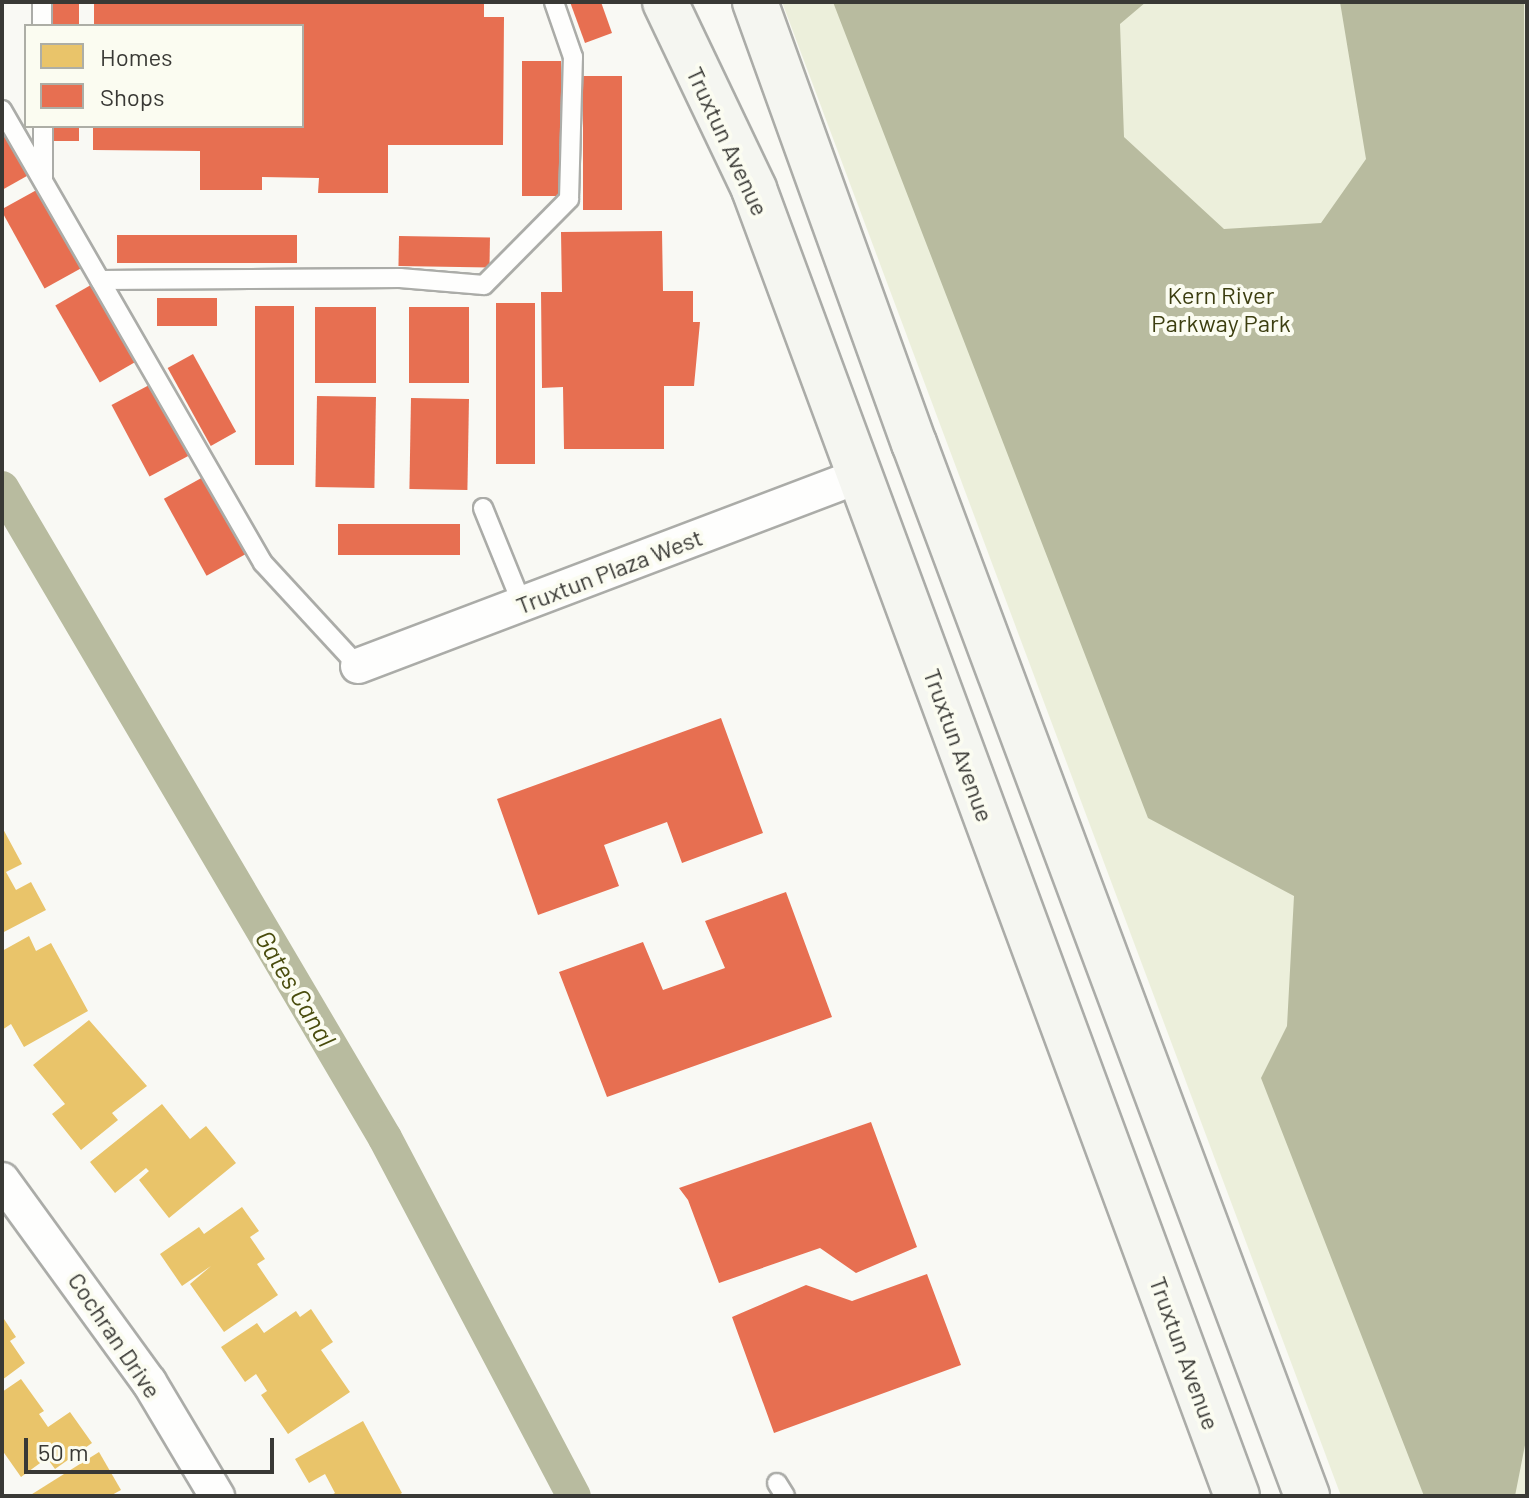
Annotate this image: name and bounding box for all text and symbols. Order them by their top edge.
legend [24,24,304,128]
text: Homes [100,42,173,71]
street label: Truxtun Avenue [681,62,775,220]
text: Shops [100,82,165,111]
park label: Kern River Parkway Park [1151,281,1291,337]
street label: Truxtun Plaza West [512,522,706,620]
street label: Truxtun Avenue [918,664,1000,826]
water label: Gates Canal [249,924,343,1052]
street label: Cochran Drive [62,1267,168,1403]
street label: Truxtun Avenue [1144,1272,1226,1434]
scale bar [28,1422,278,1472]
text: 50 m [38,1437,89,1466]

